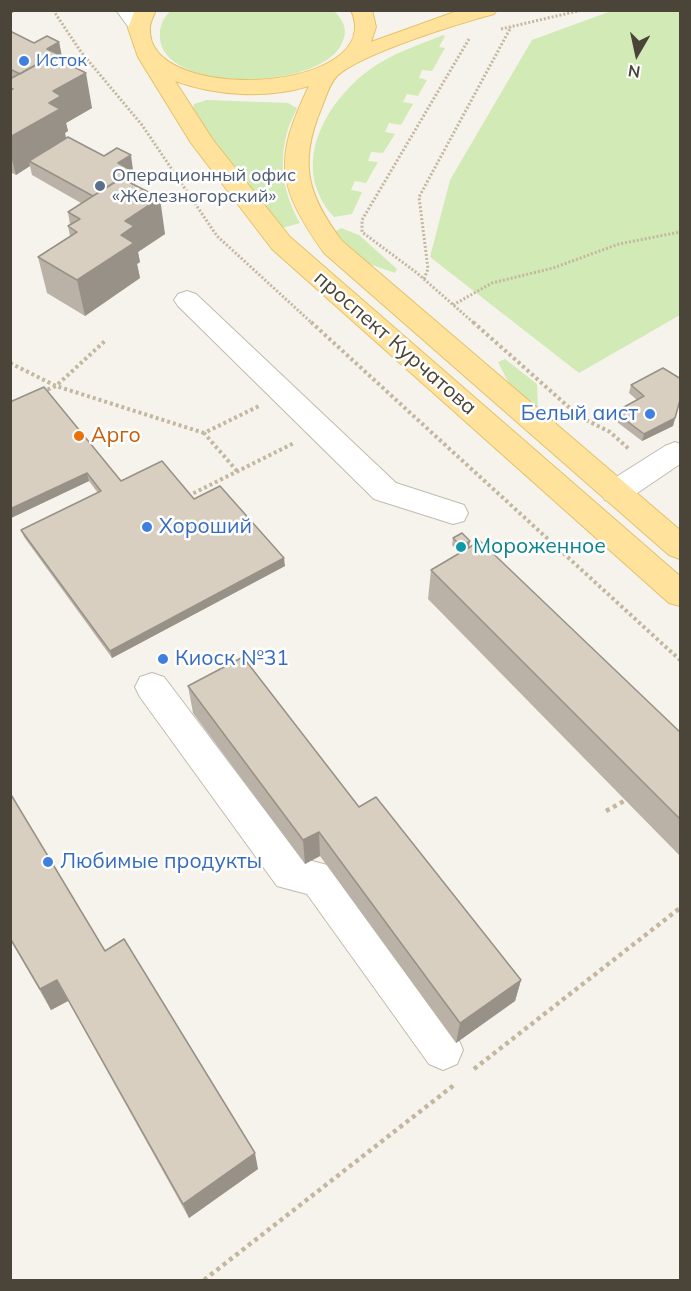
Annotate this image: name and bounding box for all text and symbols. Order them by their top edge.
north arrow [607,24,667,84]
place label: Исток [36,50,87,72]
marker: Исток [17,54,31,68]
text: N [627,61,642,83]
place label: Операционный офис «Железногорский» [112,165,296,207]
marker: Операционный офис «Железногорский» [93,179,107,193]
street label: проспект Курчатова [309,266,481,420]
place label: Белый аист [521,401,638,427]
marker: Белый аист [643,407,657,421]
place label: Арго [91,423,141,449]
marker: Арго [72,429,86,443]
place label: Хороший [159,514,252,540]
marker: Хороший [140,520,154,534]
place label: Мороженное [473,534,606,560]
marker: Мороженное [454,540,468,554]
place label: Киоск №31 [175,646,289,672]
marker: Киоск №31 [156,652,170,666]
place label: Любимые продукты [60,849,262,875]
marker: Любимые продукты [41,855,55,869]

